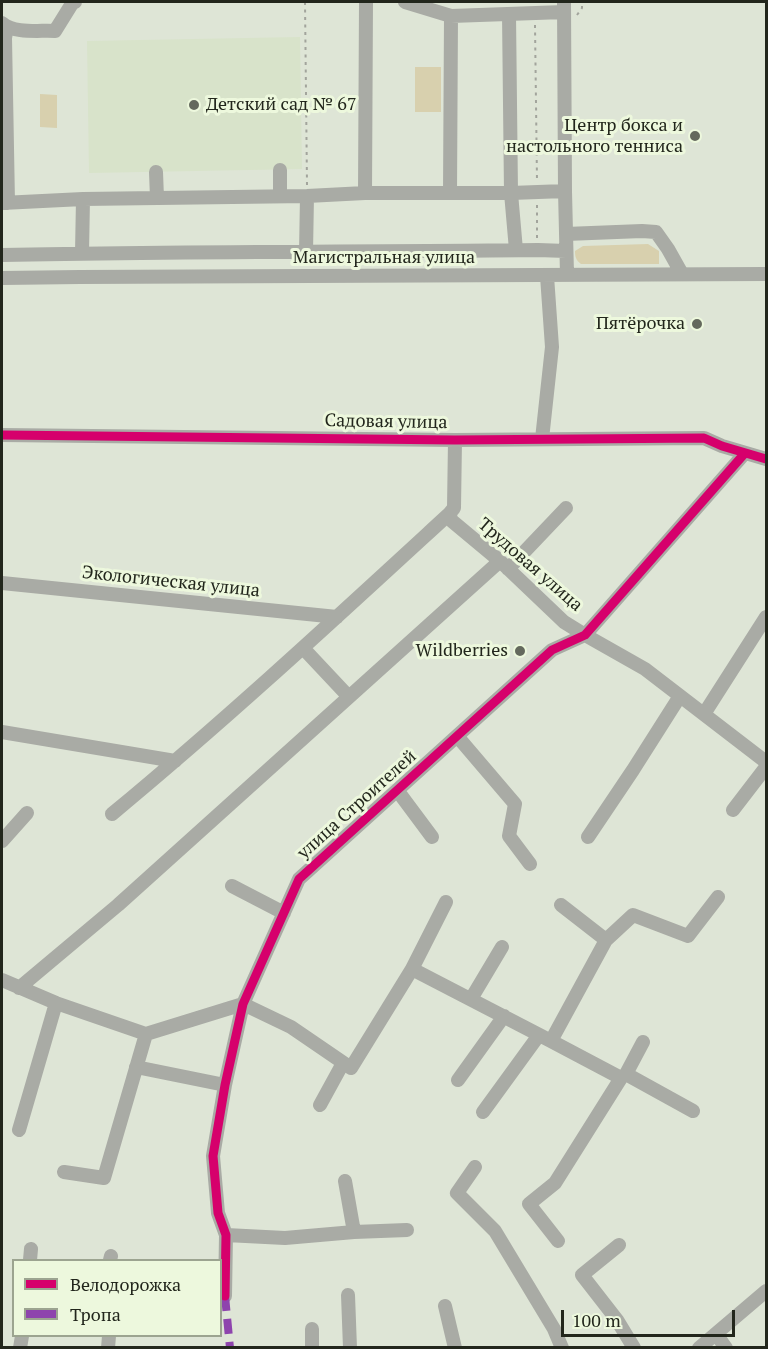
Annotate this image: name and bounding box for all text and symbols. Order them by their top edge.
place label: Детский сад № 67 [206,94,357,116]
marker: Детский сад № 67 [187,98,201,112]
place label: Центр бокса и настольного тенниса [506,115,683,158]
marker: Центр бокса и настольного тенниса [688,129,702,143]
street label: Магистральная улица [293,247,475,269]
place label: Пятёрочка [596,313,685,335]
marker: Пятёрочка [690,317,704,331]
street label: Садовая улица [324,410,448,434]
street label: Трудовая улица [473,514,587,616]
street label: Экологическая улица [81,562,261,602]
place label: Wildberries [415,640,508,662]
marker: Wildberries [513,644,527,658]
street label: улица Строителей [293,746,421,864]
legend [12,1259,222,1337]
text: Велодорожка [70,1272,181,1296]
scale bar [564,1298,738,1336]
text: Тропа [70,1302,121,1326]
text: 100 m [572,1308,621,1332]

